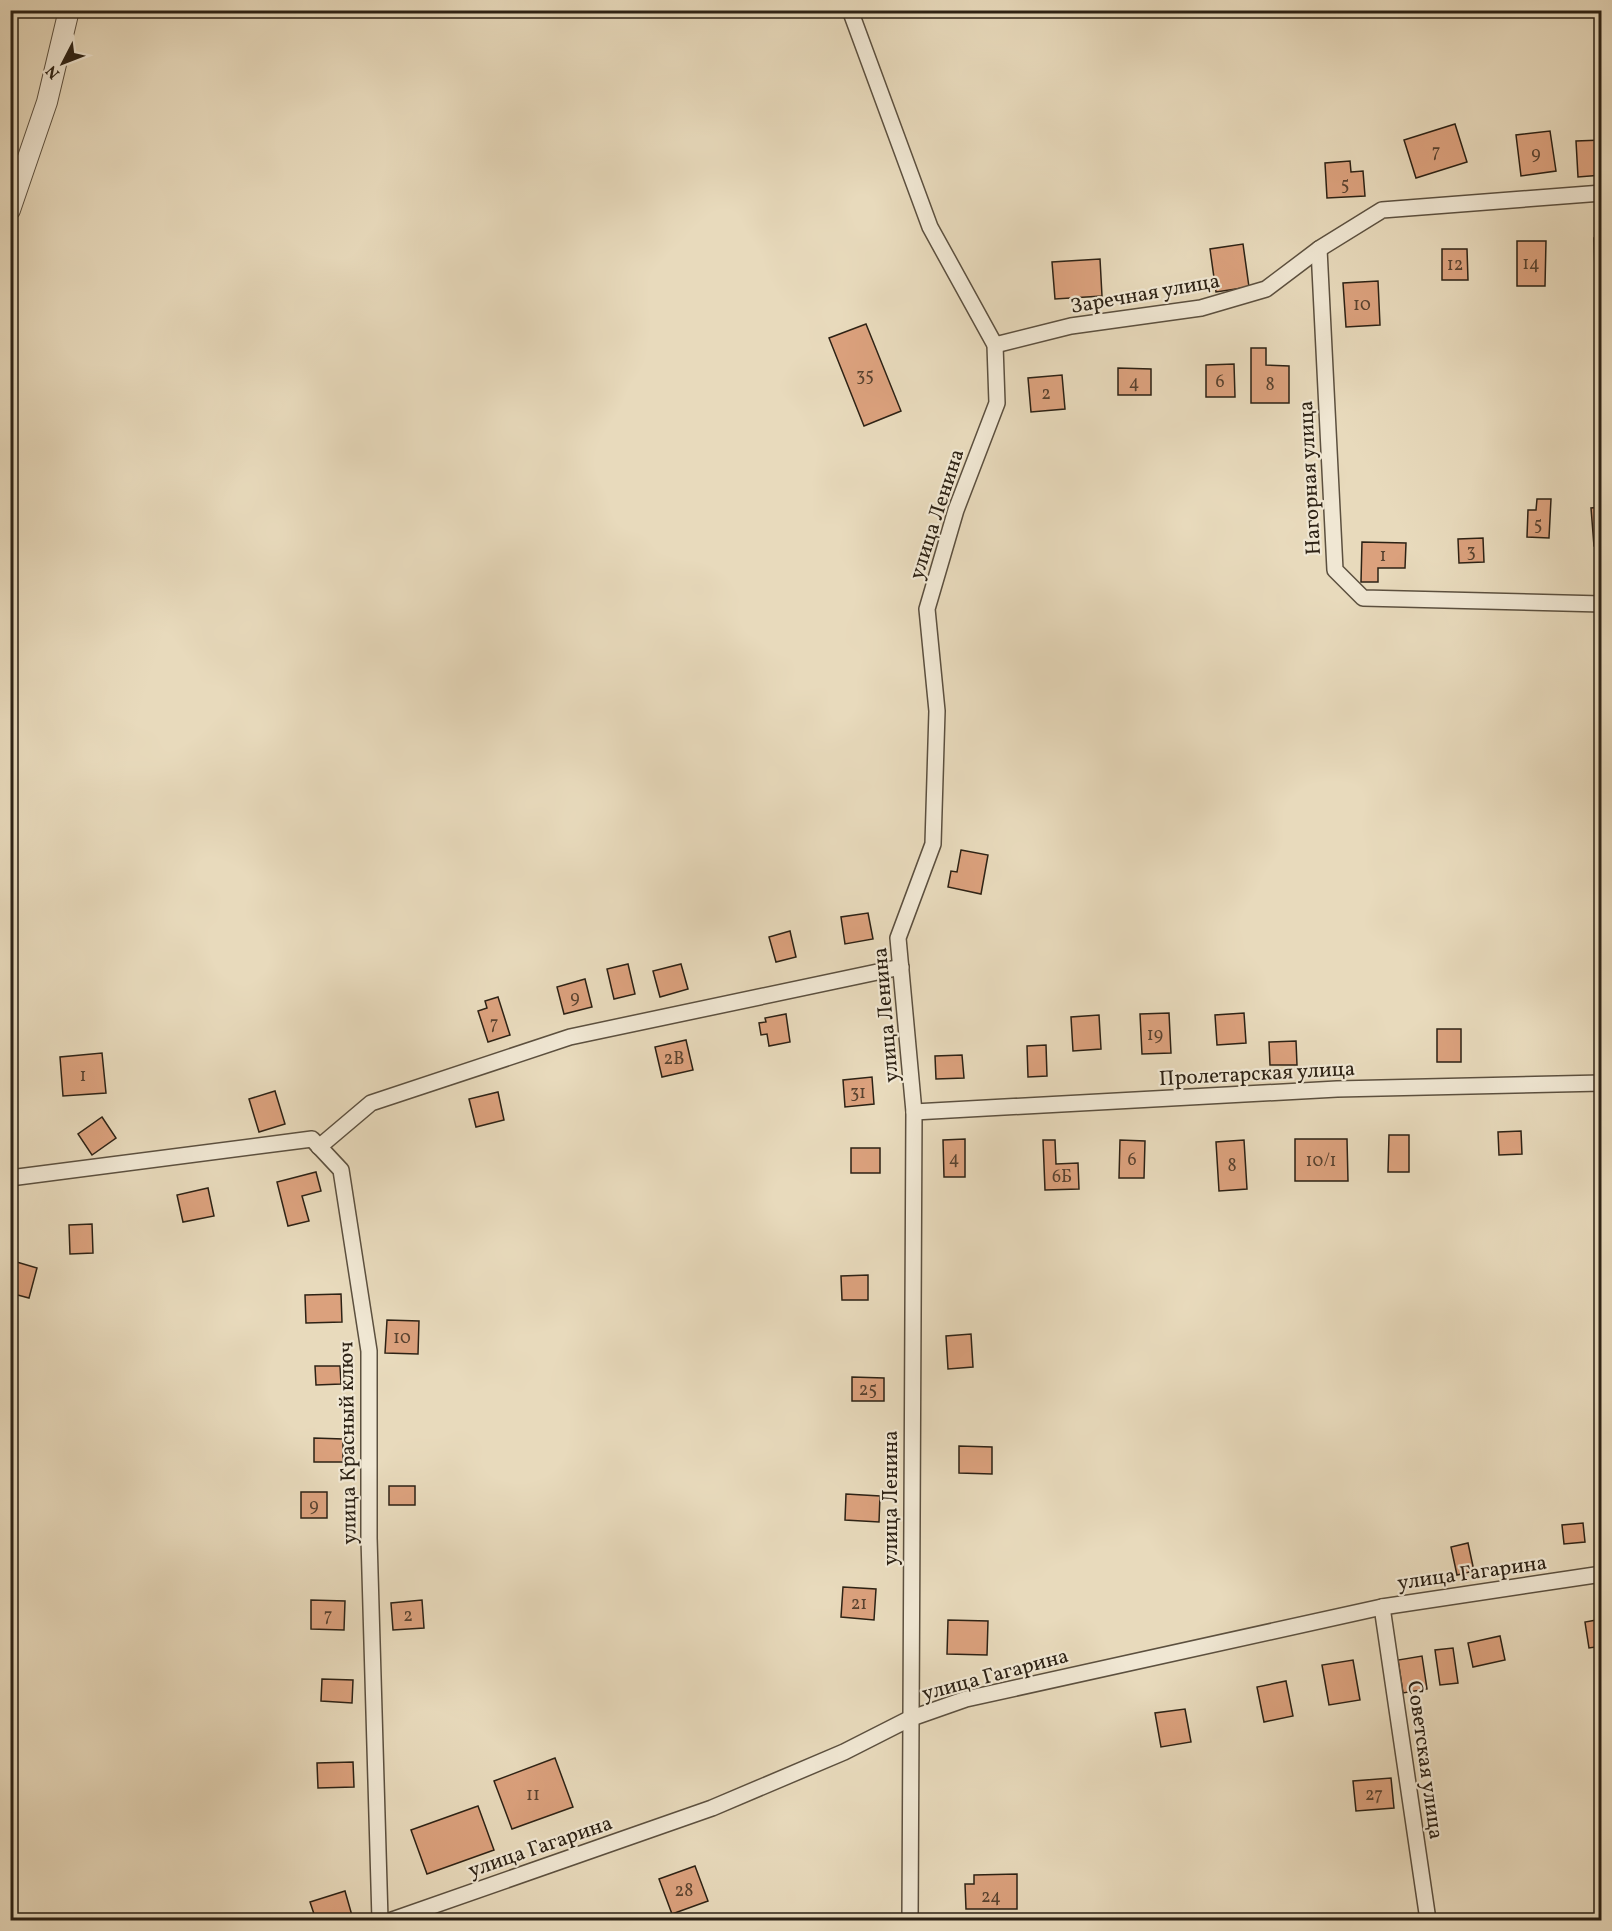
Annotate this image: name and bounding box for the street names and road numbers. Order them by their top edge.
street label: Заречная улица [1068,267,1222,322]
street label: Нагорная улица [1292,400,1329,556]
street label: улица Ленина [903,445,972,583]
street label: улица Ленина [866,946,907,1084]
street label: Пролетарская улица [1158,1055,1356,1094]
street label: улица Красный ключ [332,1341,365,1545]
street label: улица Ленина [877,1430,906,1566]
street label: улица Гагарина [1396,1549,1549,1598]
street label: улица Гагарина [919,1642,1072,1709]
street label: Советская улица [1399,1679,1450,1841]
street label: улица Гагарина [465,1809,616,1886]

